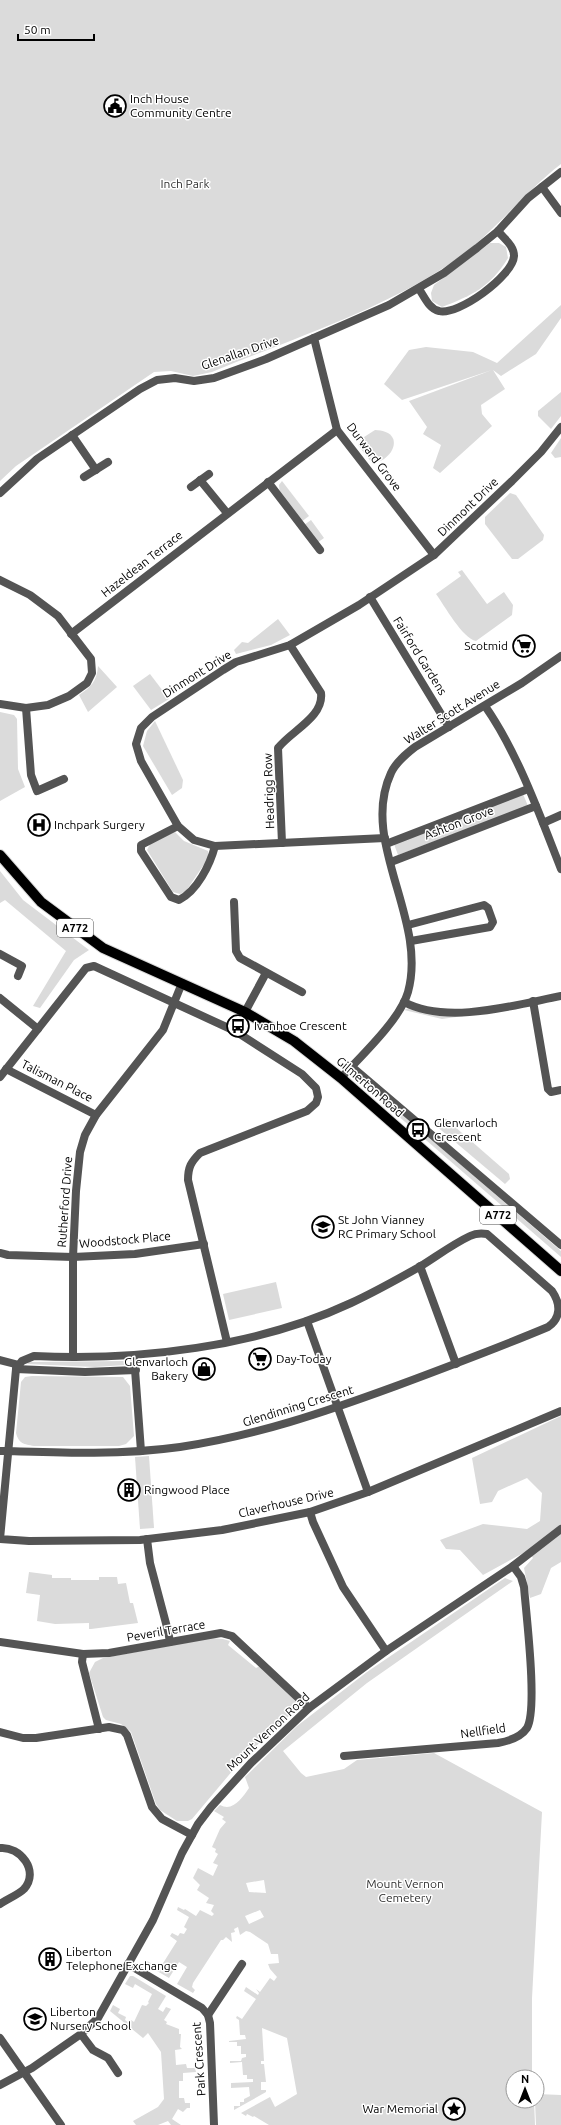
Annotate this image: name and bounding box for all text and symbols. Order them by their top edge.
scale bar [18,16,94,42]
text: 50 m [24,23,51,36]
place label: Inch House Community Centre [130,92,232,119]
public building icon: Inch House Community Centre [102,93,128,119]
park label: Inch Park [161,177,209,190]
street label: Glenallan Drive [199,333,280,372]
street label: Durward Grove [345,420,404,493]
street label: Dinmont Drive [435,475,500,539]
street label: Hazeldean Terrace [99,528,185,599]
street label: Fairford Gardens [391,614,450,697]
supermarket icon: Scotmid [511,633,537,659]
place label: Scotmid [464,639,508,652]
street label: Dinmont Drive [160,647,233,700]
street label: Walter Scott Avenue [402,677,502,746]
street label: Headrigg Row [261,752,276,829]
street label: Ashton Grove [422,803,495,842]
hospital icon: Inchpark Surgery [26,812,52,838]
place label: Inchpark Surgery [54,818,145,831]
road number: A772 [57,919,93,937]
bus stop icon: Ivanhoe Crescent [225,1013,251,1039]
place label: Ivanhoe Crescent [254,1019,347,1032]
street label: Gilmerton Road [334,1054,406,1119]
street label: Talisman Place [19,1057,95,1104]
place label: Glenvarloch Crescent [434,1116,498,1143]
bus stop icon: Glenvarloch Crescent [405,1117,431,1143]
street label: Rutherford Drive [55,1156,74,1248]
road number: A772 [480,1206,516,1224]
place label: St John Vianney RC Primary School [338,1213,436,1240]
school or university icon: St John Vianney RC Primary School [310,1214,336,1240]
street label: Woodstock Place [79,1229,171,1250]
supermarket icon: Day-Today [247,1346,273,1372]
place label: Day-Today [276,1352,332,1365]
place label: Glenvarloch Bakery [124,1355,188,1382]
shop icon: Glenvarloch Bakery [191,1356,217,1382]
street label: Glendinning Crescent [241,1382,355,1429]
building icon: Ringwood Place [116,1477,142,1503]
place label: Ringwood Place [144,1483,230,1496]
street label: Claverhouse Drive [237,1485,335,1520]
street label: Peveril Terrace [126,1617,206,1644]
street label: Mount Vernon Road [224,1690,312,1773]
street label: Nellfield [459,1721,506,1740]
park label: Mount Vernon Cemetery [366,1877,444,1904]
place label: Liberton Telephone Exchange [66,1945,177,1972]
building icon: Liberton Telephone Exchange [37,1946,63,1972]
place label: Liberton Nursery School [50,2005,131,2032]
school or university icon: Liberton Nursery School [22,2006,48,2032]
street label: Park Crescent [189,2021,208,2096]
north arrow [505,2069,545,2109]
text: N [521,2073,529,2085]
place icon: War Memorial [441,2096,467,2122]
place label: War Memorial [362,2102,438,2115]

